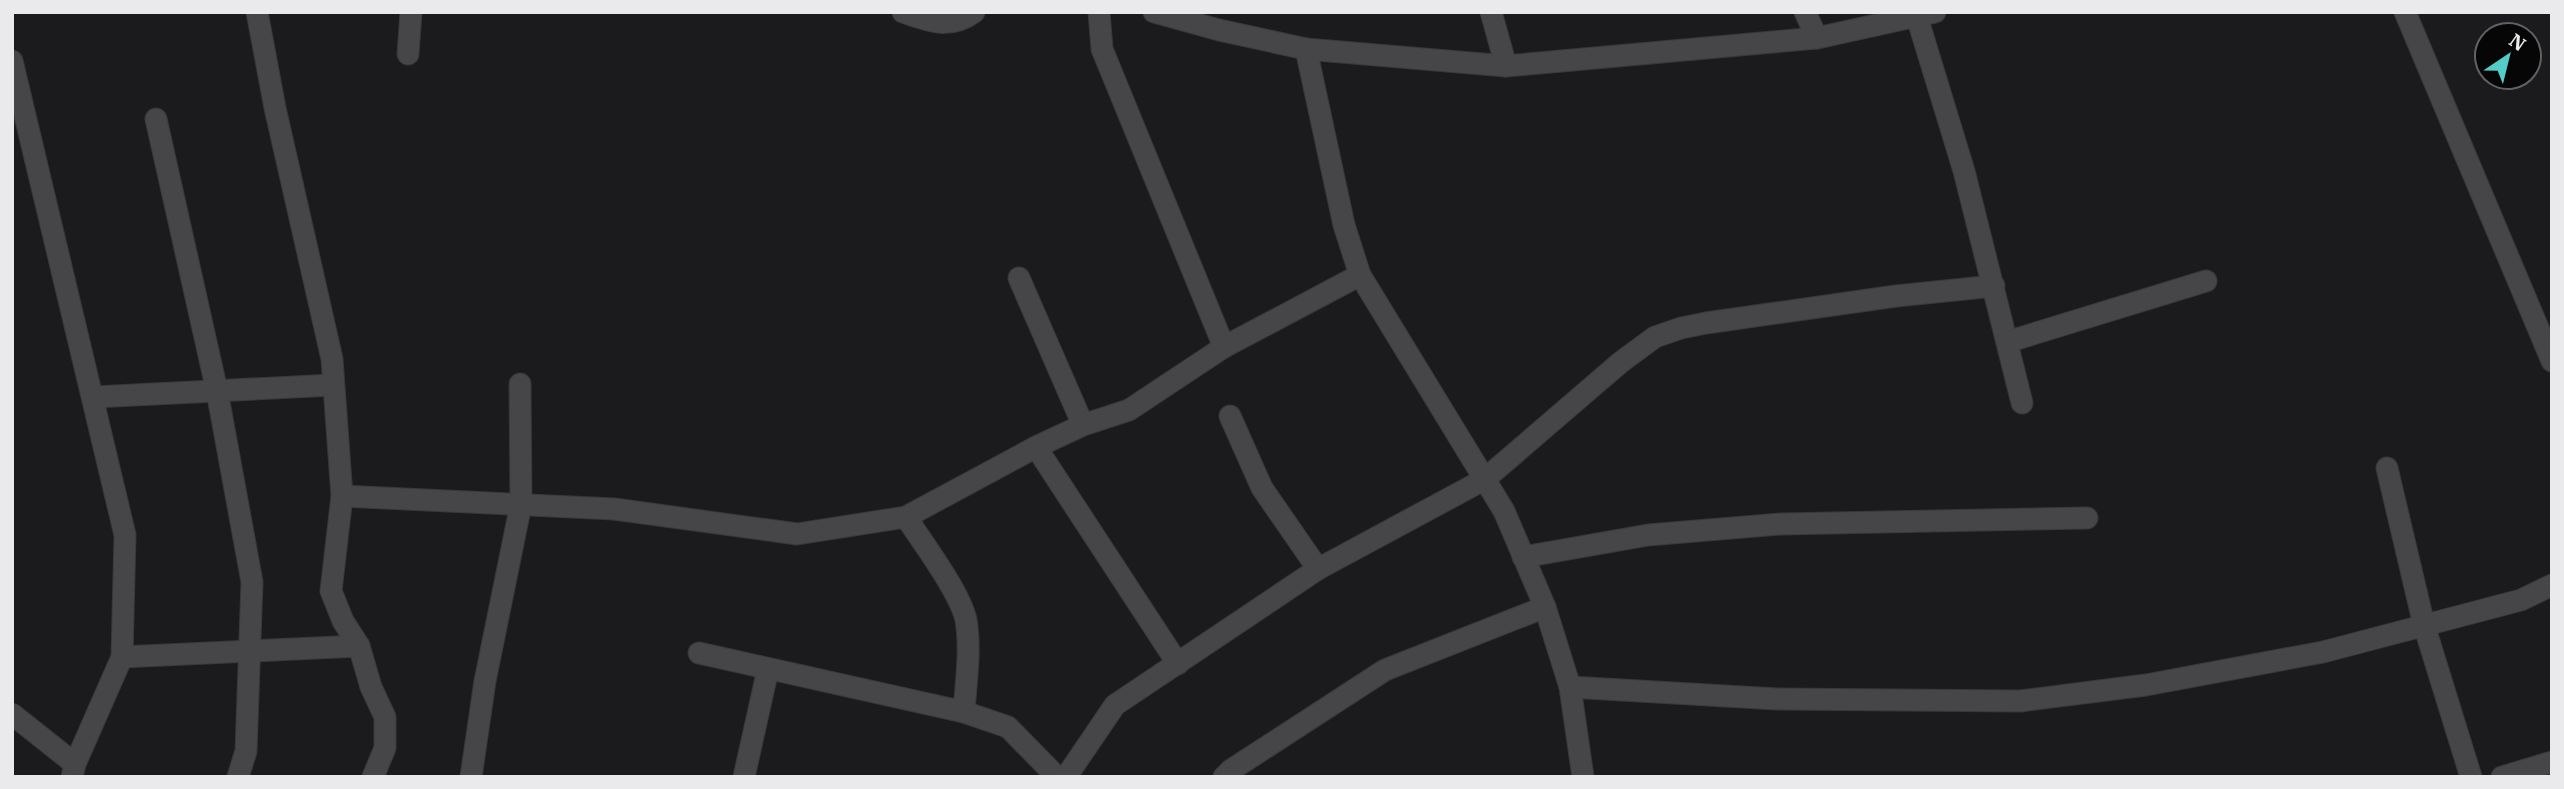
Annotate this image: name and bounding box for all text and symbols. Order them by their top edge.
north arrow [2473,21,2543,91]
text: N [2505,28,2531,56]

